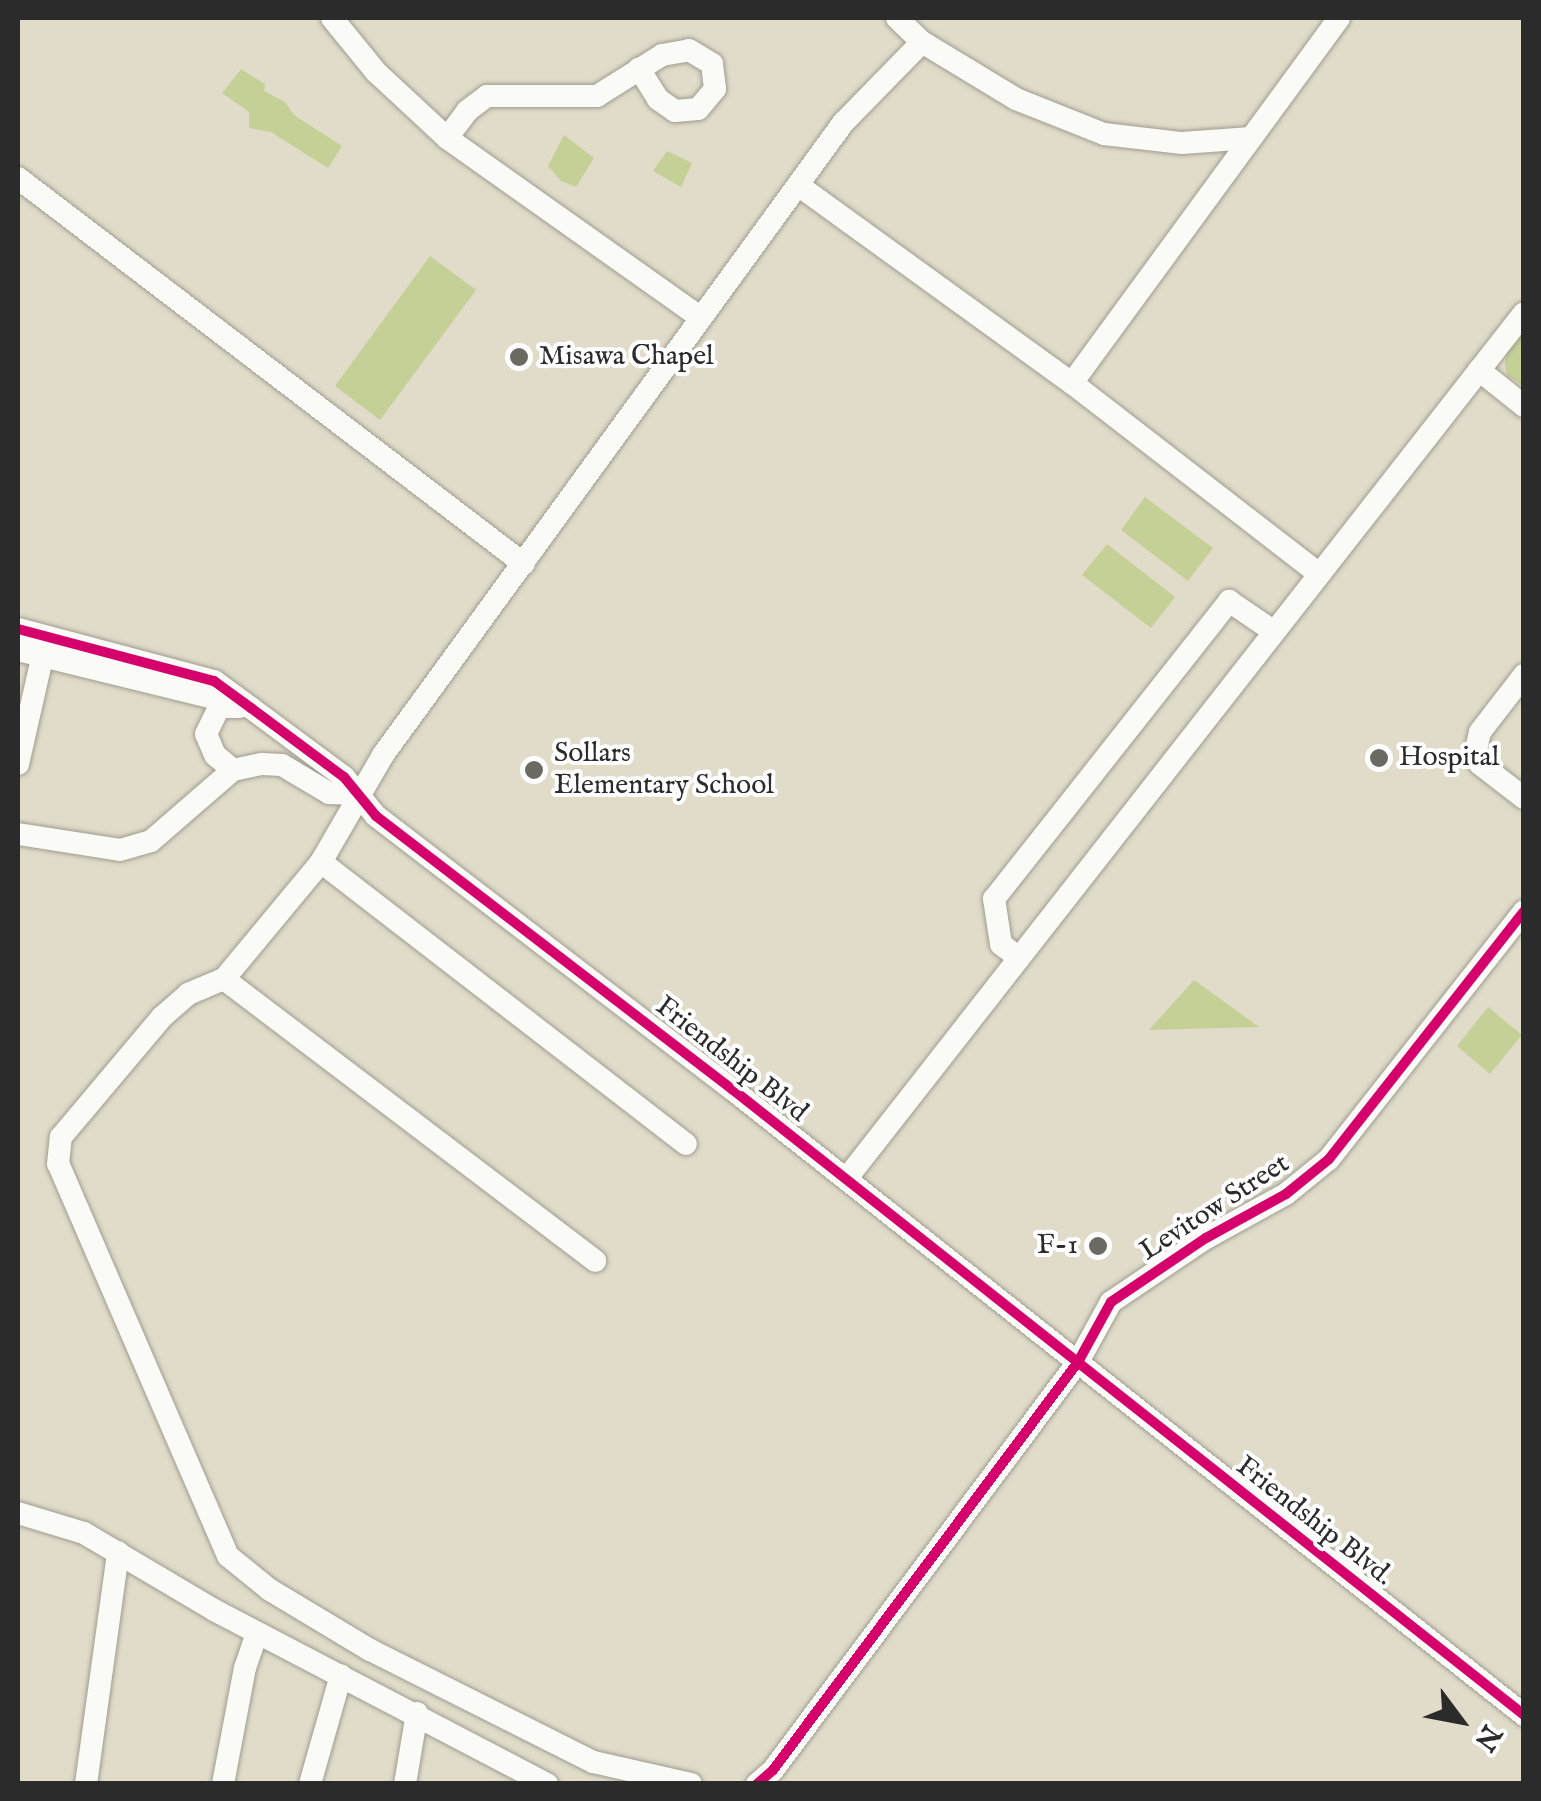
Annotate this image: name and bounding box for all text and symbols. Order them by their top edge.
place label: Misawa Chapel [539,340,714,374]
marker: Misawa Chapel [508,346,530,368]
place label: Sollars Elementary School [554,737,774,803]
place label: Hospital [1399,741,1499,775]
marker: Hospital [1368,747,1390,769]
marker: Sollars Elementary School [523,759,545,781]
street label: Friendship Blvd [648,990,814,1130]
street label: Levitow Street [1134,1147,1296,1269]
place label: F-1 [1037,1229,1078,1263]
marker: F-1 [1087,1235,1109,1257]
street label: Friendship Blvd. [1229,1450,1399,1594]
north arrow [1411,1671,1511,1771]
text: N [1466,1718,1508,1757]

